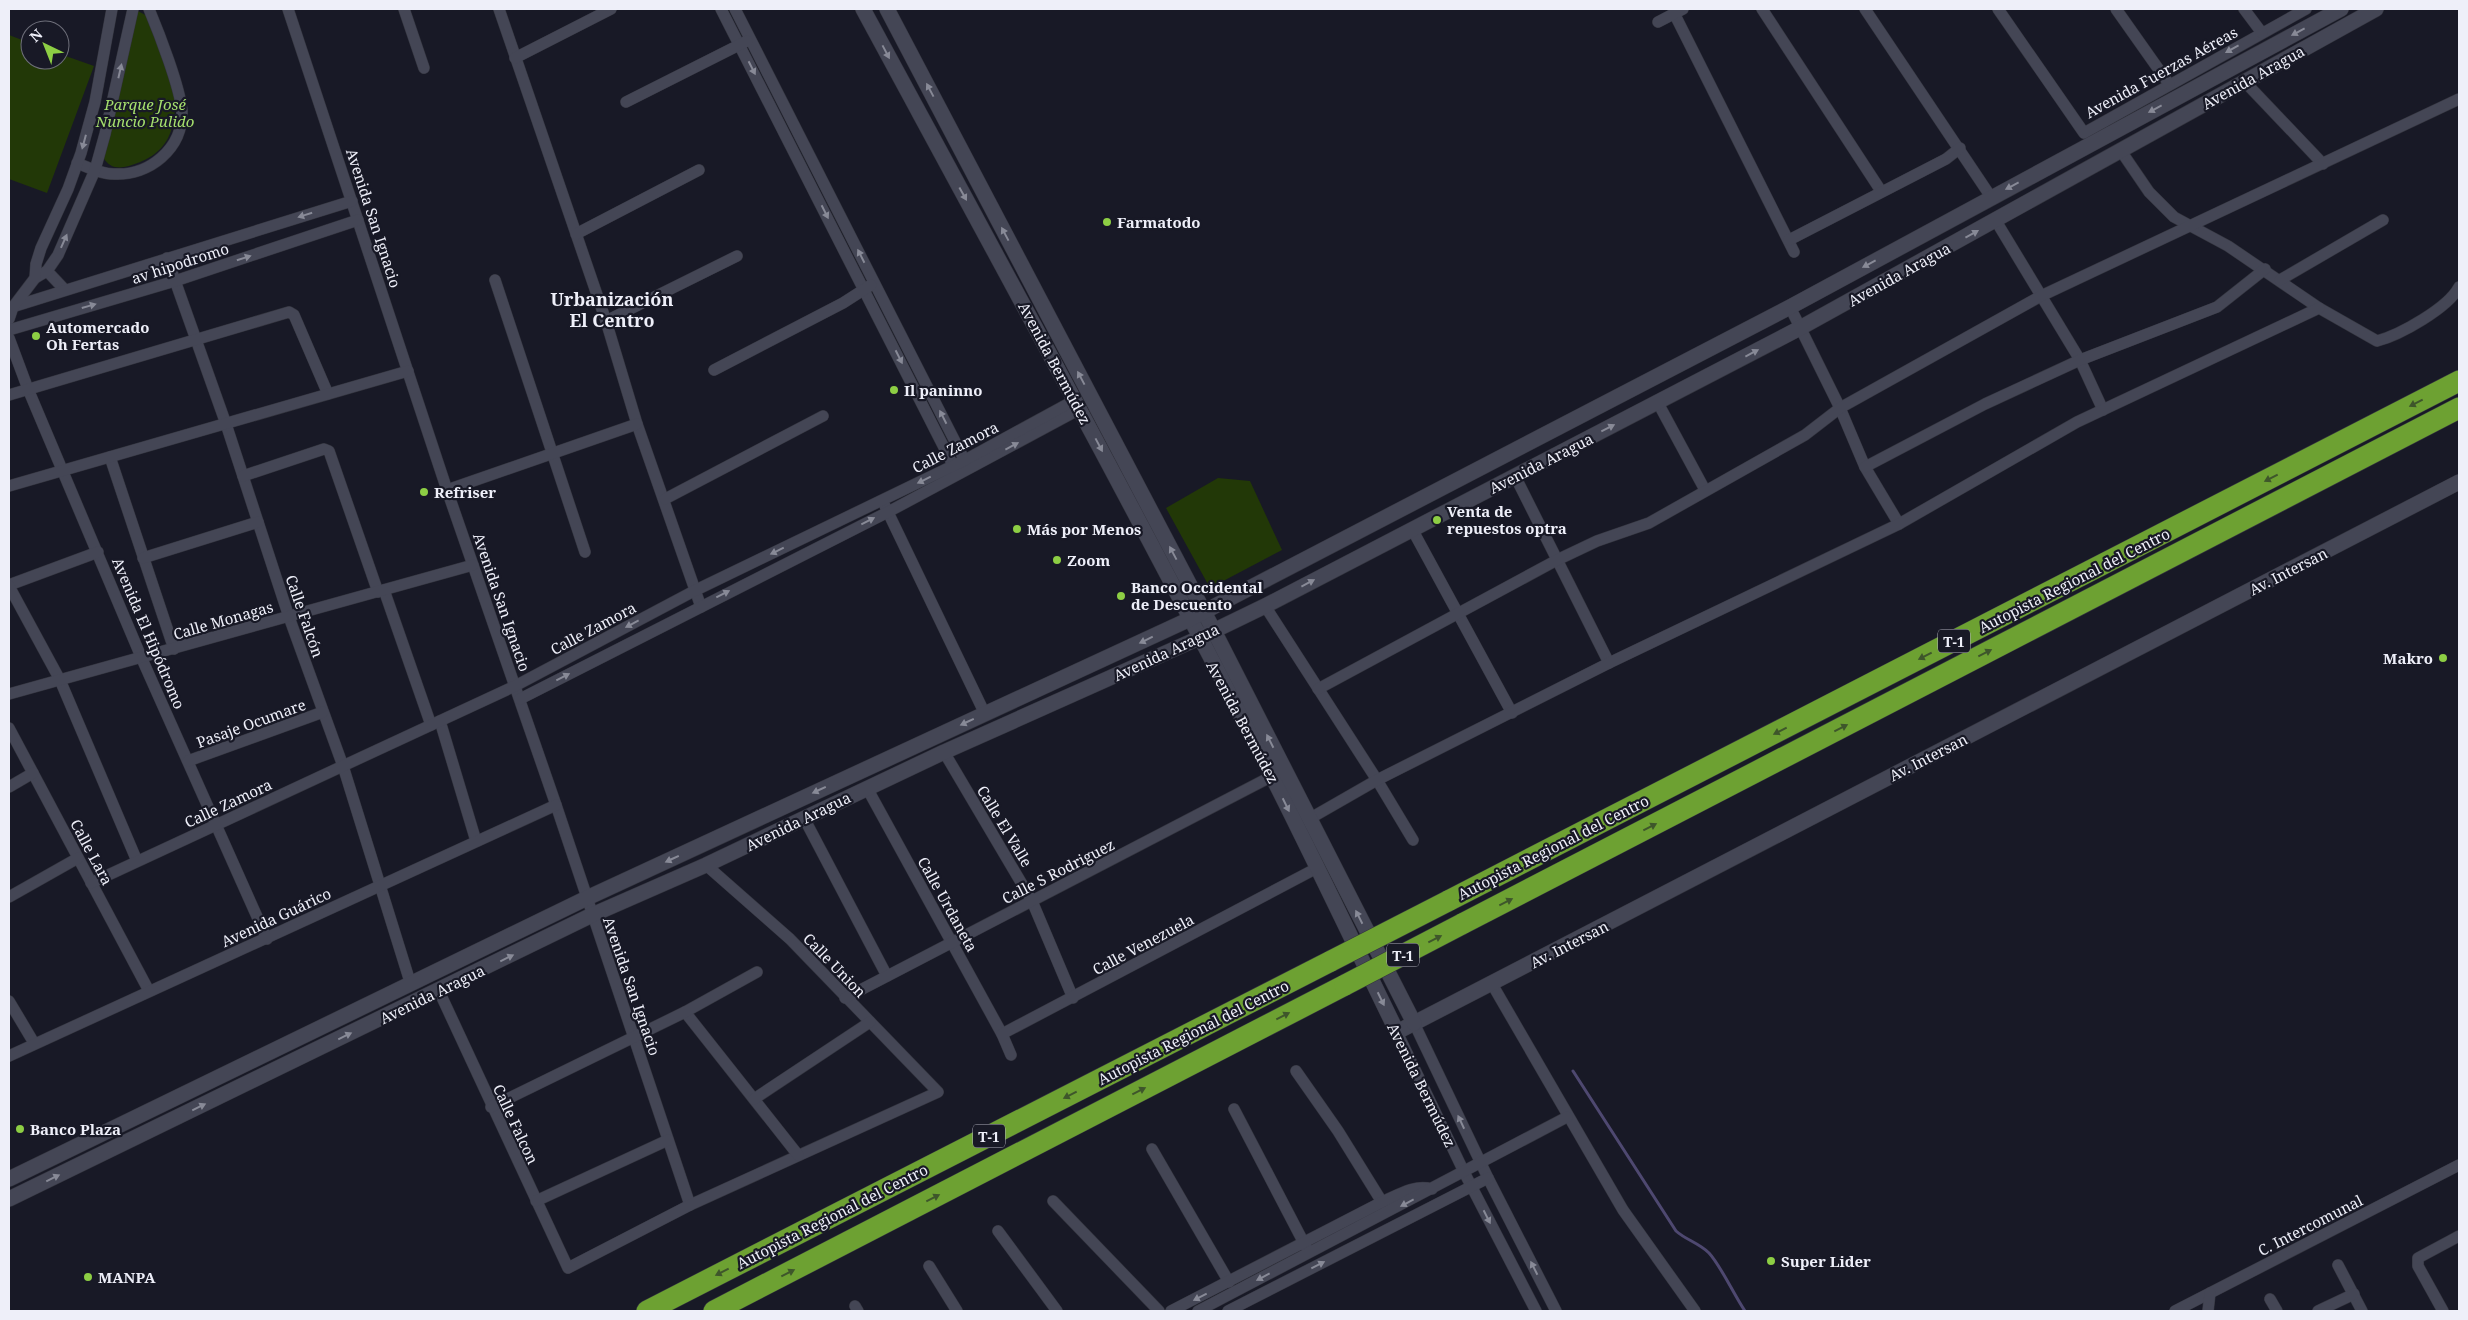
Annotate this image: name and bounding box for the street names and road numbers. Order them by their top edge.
street label: Avenida Fuerzas Aéreas [2081,22,2241,122]
street label: Avenida Aragua [2198,41,2308,113]
street label: Avenida San Ignacio [342,146,406,290]
street label: av hipodromo [129,238,231,288]
street label: Avenida Aragua [1844,238,1954,310]
street label: Avenida Bermúdez [1014,298,1096,428]
street label: Calle Zamora [908,417,1002,477]
street label: Avenida Aragua [1486,428,1596,498]
street label: Autopista Regional del Centro [1975,523,2173,637]
street label: Avenida San Ignacio [469,530,535,674]
street label: Av. Intersan [2245,543,2331,599]
street label: Avenida El Hipódromo [108,554,190,712]
street label: Calle Falcón [282,572,329,660]
street label: Calle Monagas [171,596,275,644]
street label: Calle Zamora [547,597,639,659]
street label: Avenida Aragua [1110,619,1222,685]
road number: T-1 [1938,630,1970,652]
street label: Avenida Bermúdez [1202,657,1284,787]
street label: Pasaje Ocumare [194,694,308,752]
street label: Av. Intersan [1885,729,1971,785]
street label: Calle Zamora [181,774,275,832]
street label: Calle El Valle [973,782,1037,870]
street label: Avenida Aragua [742,787,854,855]
street label: Autopista Regional del Centro [1454,790,1652,904]
street label: Calle Lara [66,816,118,888]
street label: Calle S Rodriguez [998,834,1118,908]
street label: Calle Urdaneta [914,853,982,955]
street label: Avenida Guárico [218,883,334,951]
street label: Calle Venezuela [1089,909,1197,979]
street label: Avenida San Ignacio [599,914,665,1058]
street label: Av. Intersan [1526,916,1612,972]
street label: Calle Union [799,928,871,1002]
road number: T-1 [1387,944,1419,966]
street label: Avenida Aragua [376,960,488,1028]
street label: Autopista Regional del Centro [1094,975,1292,1089]
street label: Avenida Bermúdez [1383,1020,1461,1150]
street label: Calle Falcon [489,1081,543,1167]
road number: T-1 [973,1124,1005,1148]
street label: Autopista Regional del Centro [733,1159,931,1273]
street label: C. Intercomunal [2254,1190,2366,1260]

